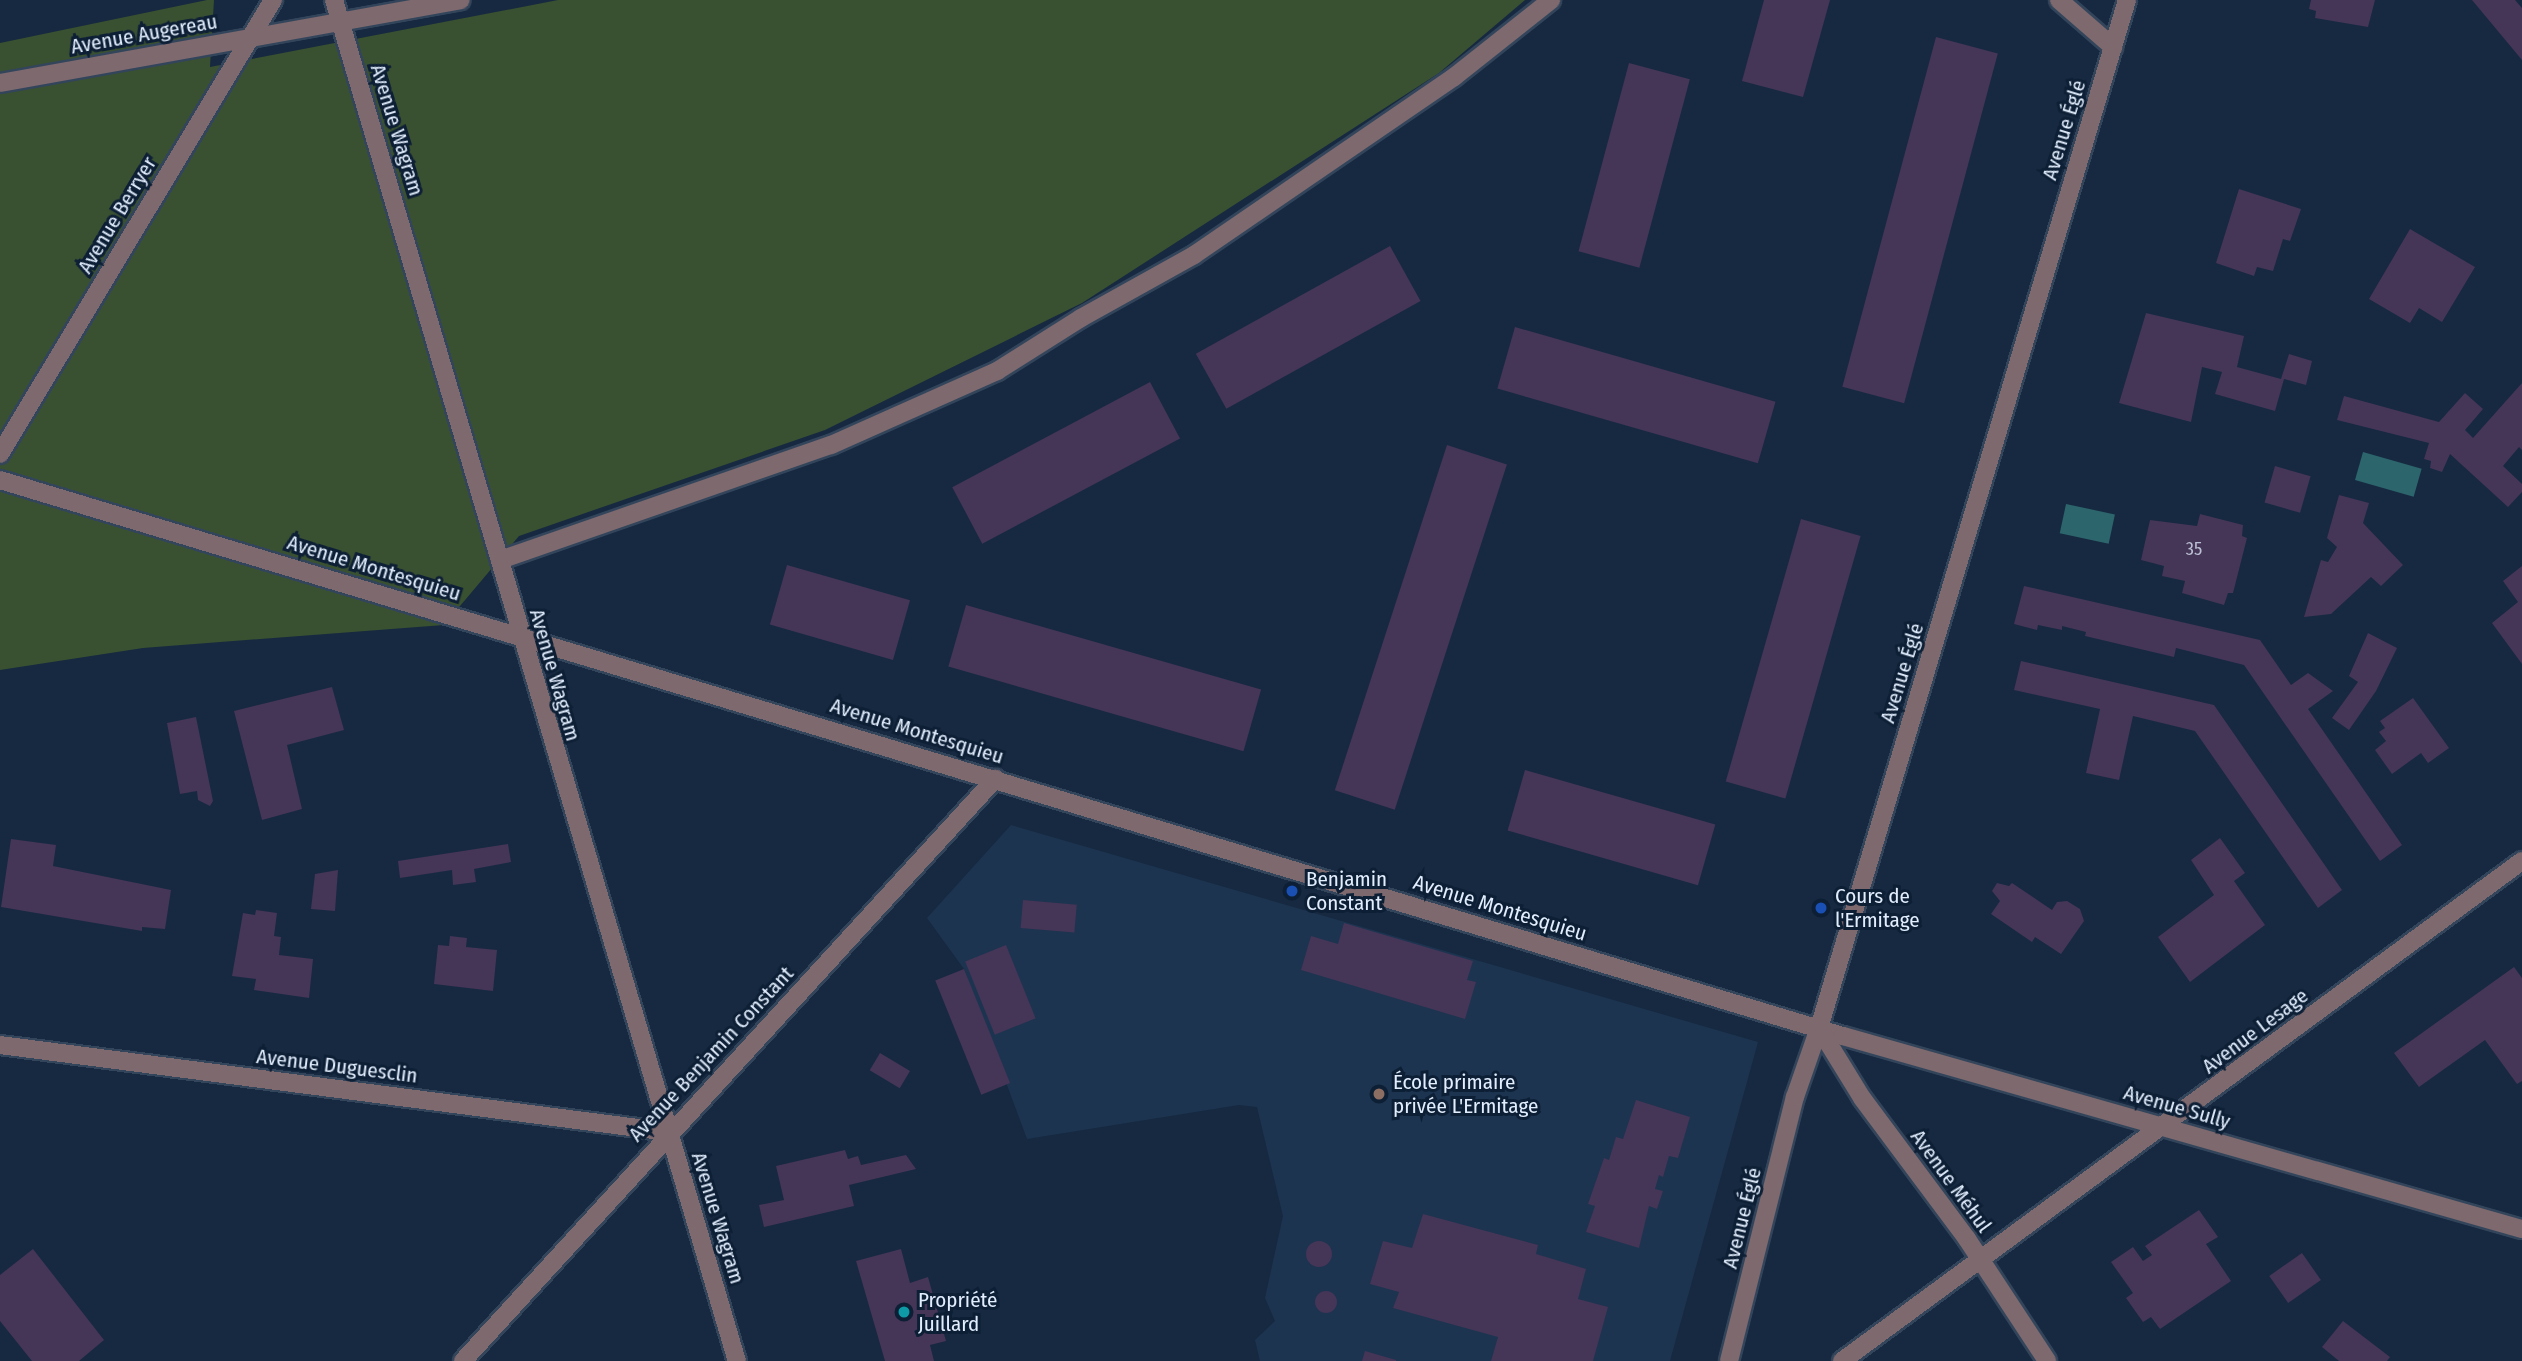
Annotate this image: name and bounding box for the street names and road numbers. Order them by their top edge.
street label: Avenue Augereau [69,9,219,59]
street label: Avenue Wagram [365,61,429,199]
street label: Avenue Églé [2037,77,2091,183]
street label: Avenue Berryer [72,152,162,278]
street label: Avenue Montesquieu [284,530,464,606]
street label: Avenue Wagram [524,606,586,744]
street label: Avenue Églé [1875,620,1929,726]
street label: Avenue Montesquieu [827,693,1007,769]
street label: Avenue Montesquieu [1410,870,1590,946]
street label: Avenue Benjamin Constant [623,961,799,1147]
street label: Avenue Lesage [2197,983,2313,1079]
street label: Avenue Duguesclin [255,1044,419,1088]
street label: Avenue Sully [2121,1080,2233,1134]
street label: Avenue Méhul [1905,1125,1997,1237]
street label: Avenue Wagram [686,1149,750,1287]
street label: Avenue Églé [1717,1165,1767,1271]

